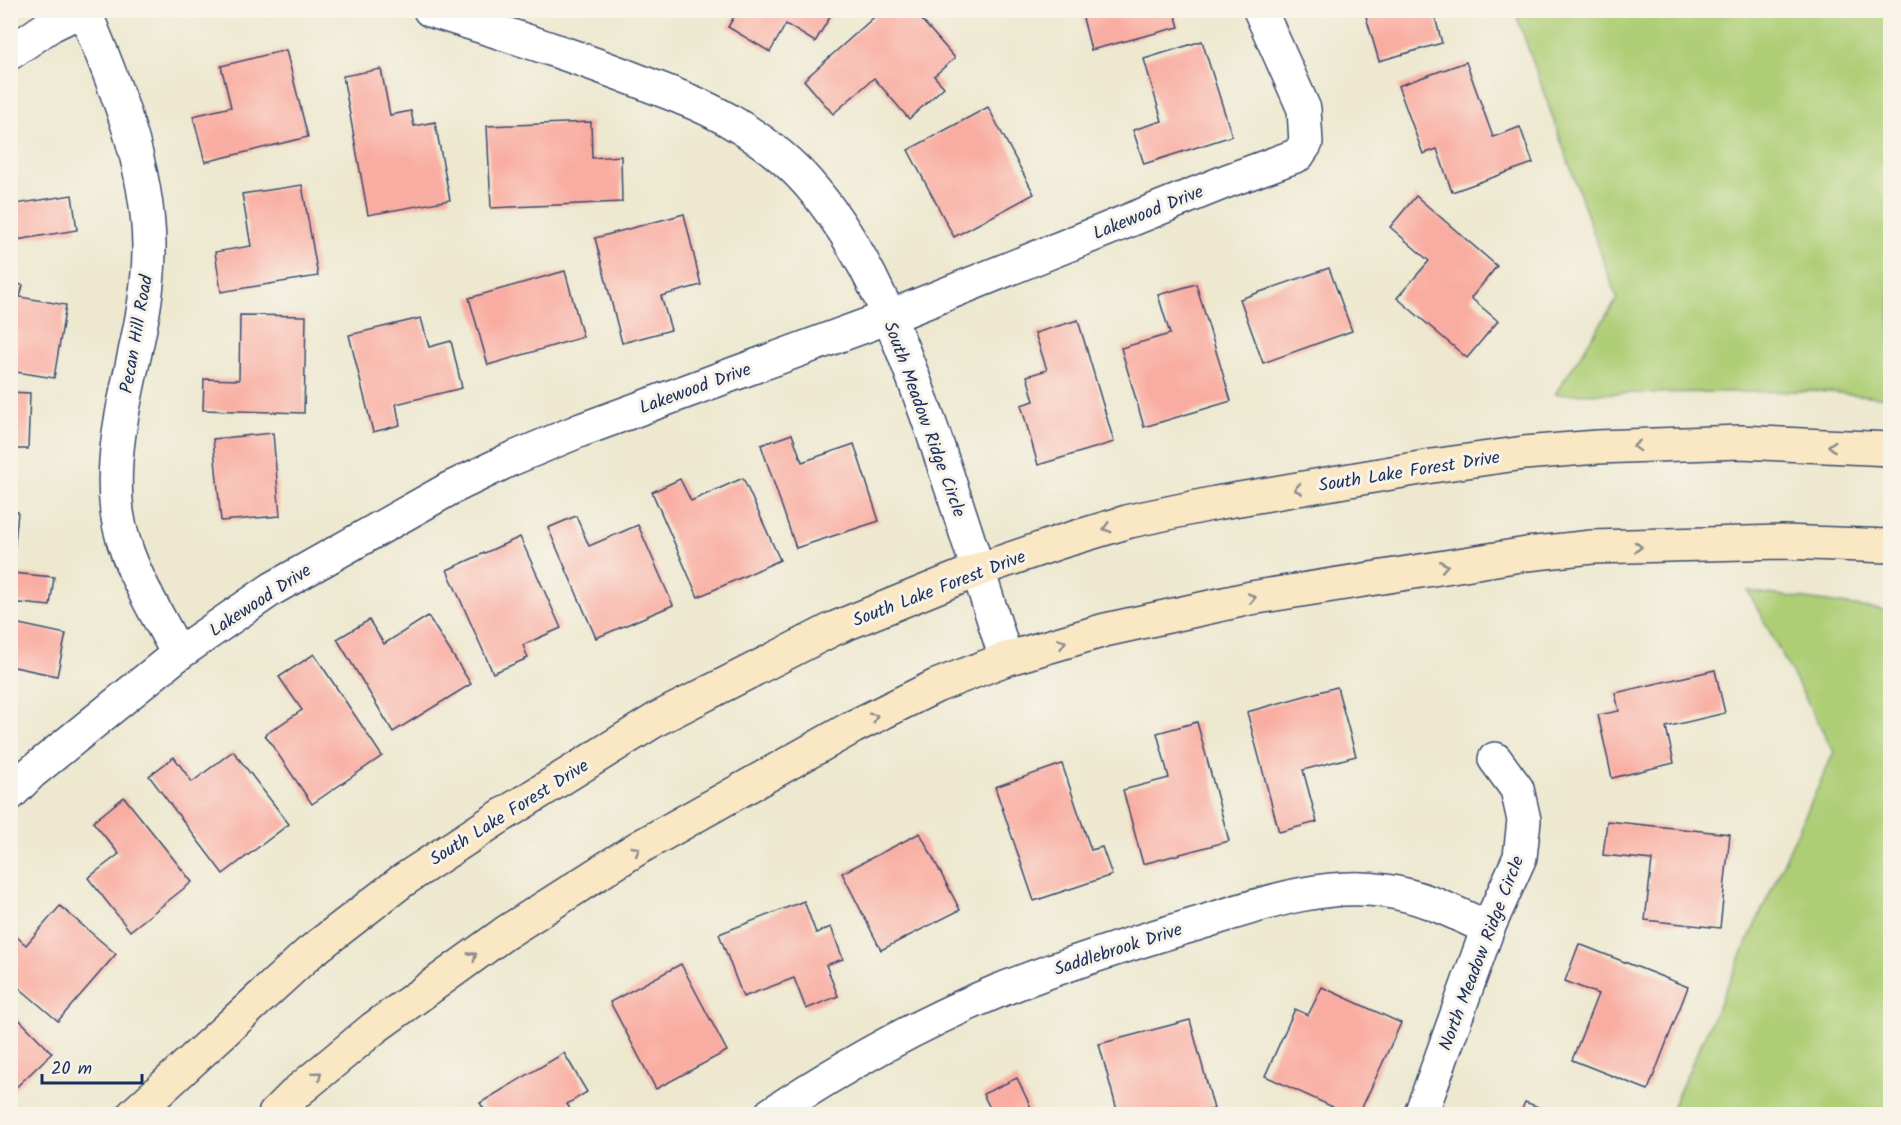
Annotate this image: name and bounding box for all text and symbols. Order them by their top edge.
street label: Lakewood Drive [1089,178,1208,249]
street label: Pecan Hill Road [113,272,162,396]
street label: South Meadow Ridge Circle [875,317,973,522]
street label: Lakewood Drive [636,356,755,423]
one-way arrow [1633,440,1642,452]
one-way arrow [1828,440,1837,453]
street label: South Lake Forest Drive [1316,444,1502,501]
one-way arrow [1294,482,1304,495]
one-way arrow [1102,521,1113,533]
one-way arrow [1633,541,1642,553]
street label: South Lake Forest Drive [849,543,1030,636]
street label: Lakewood Drive [204,557,318,645]
one-way arrow [1438,560,1448,573]
one-way arrow [1246,592,1256,605]
one-way arrow [1056,638,1067,650]
one-way arrow [867,713,878,724]
street label: South Lake Forest Drive [424,752,595,874]
one-way arrow [630,845,640,857]
street label: North Meadow Ridge Circle [1432,852,1533,1055]
street label: Saddlebrook Drive [1051,916,1186,985]
one-way arrow [466,953,477,964]
scale bar [42,1047,142,1085]
text: 20 m [51,1055,92,1084]
one-way arrow [311,1071,322,1082]

